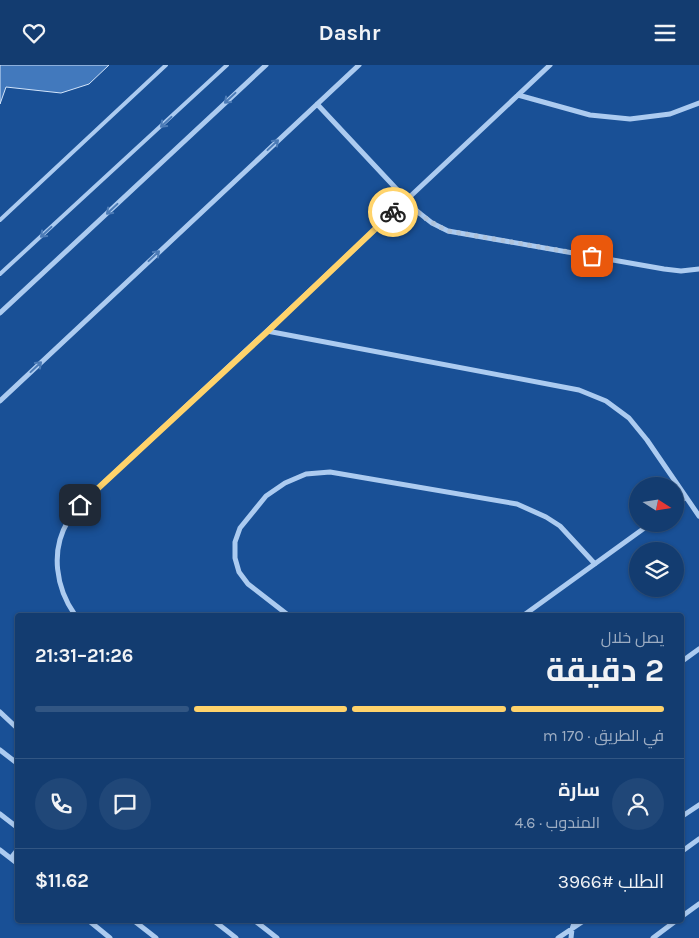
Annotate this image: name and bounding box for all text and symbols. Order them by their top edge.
icon: heart [20,19,48,47]
icon: menu [651,19,679,47]
text: Dashr [319,20,380,46]
one-way arrow [224,92,237,104]
one-way arrow [159,116,172,128]
one-way arrow [266,139,279,151]
courier [368,187,418,237]
icon: bike [379,198,407,226]
one-way arrow [105,203,118,215]
one-way arrow [40,225,53,237]
pin [571,235,613,277]
icon: bag [578,242,606,270]
one-way arrow [148,250,161,262]
one-way arrow [29,361,42,373]
north arrow [629,477,684,533]
map controls [629,477,684,597]
pin [59,484,101,526]
icon: home [66,491,94,519]
button: layers [629,542,684,597]
text: يصل خلال [601,628,664,647]
text: 21:26–21:31 [35,645,133,667]
text: 2 دقيقة [546,652,664,689]
text: في الطريق · 170 m [543,726,664,745]
button: phone [35,778,87,830]
button: chat [99,778,151,830]
button: person [612,778,664,830]
text: سارة [558,779,600,801]
text: المندوب · 4.6 [514,813,600,832]
text: $11.62 [35,870,89,892]
text: الطلب #3966 [558,871,664,893]

